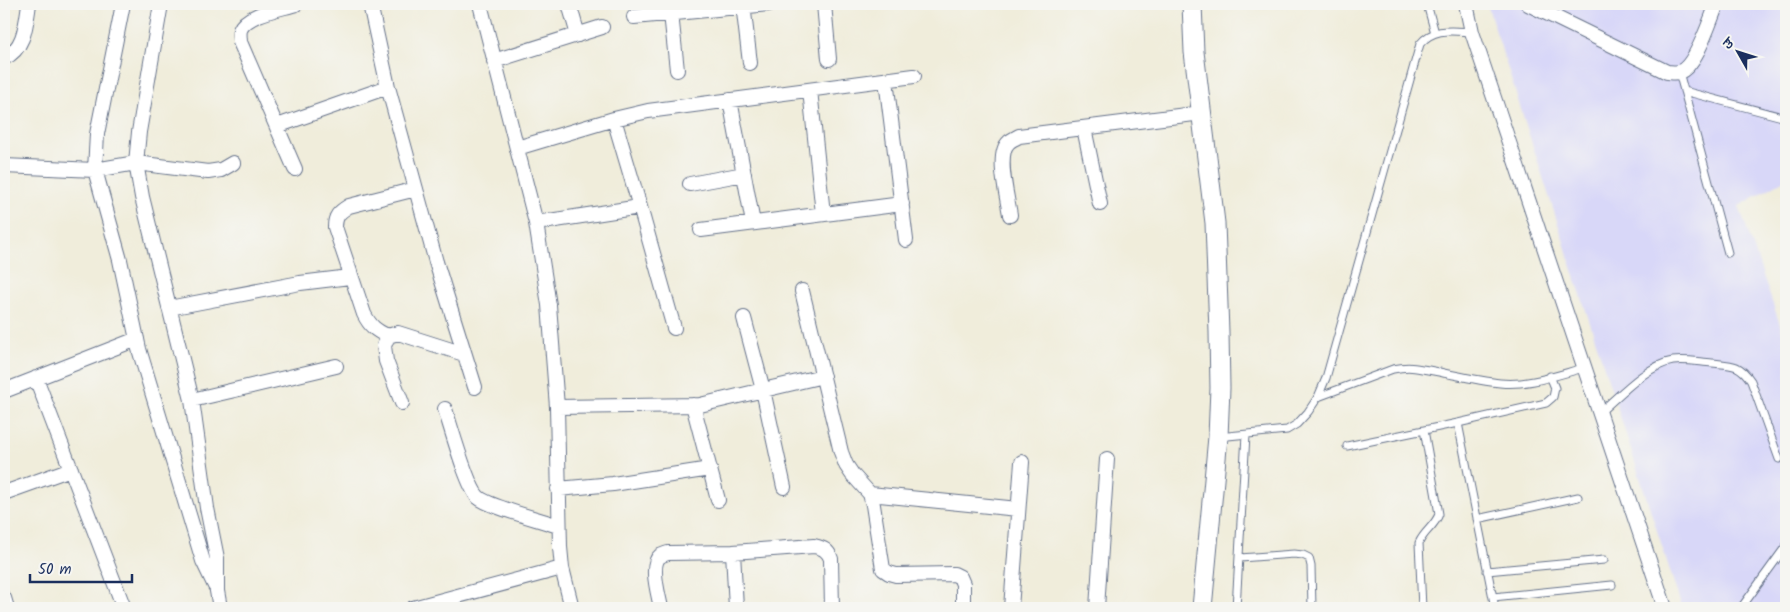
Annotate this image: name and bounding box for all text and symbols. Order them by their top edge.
north arrow [1712,28,1762,78]
text: उ [1717,32,1742,55]
scale bar [30,552,132,584]
text: 50 m [38,558,72,582]

